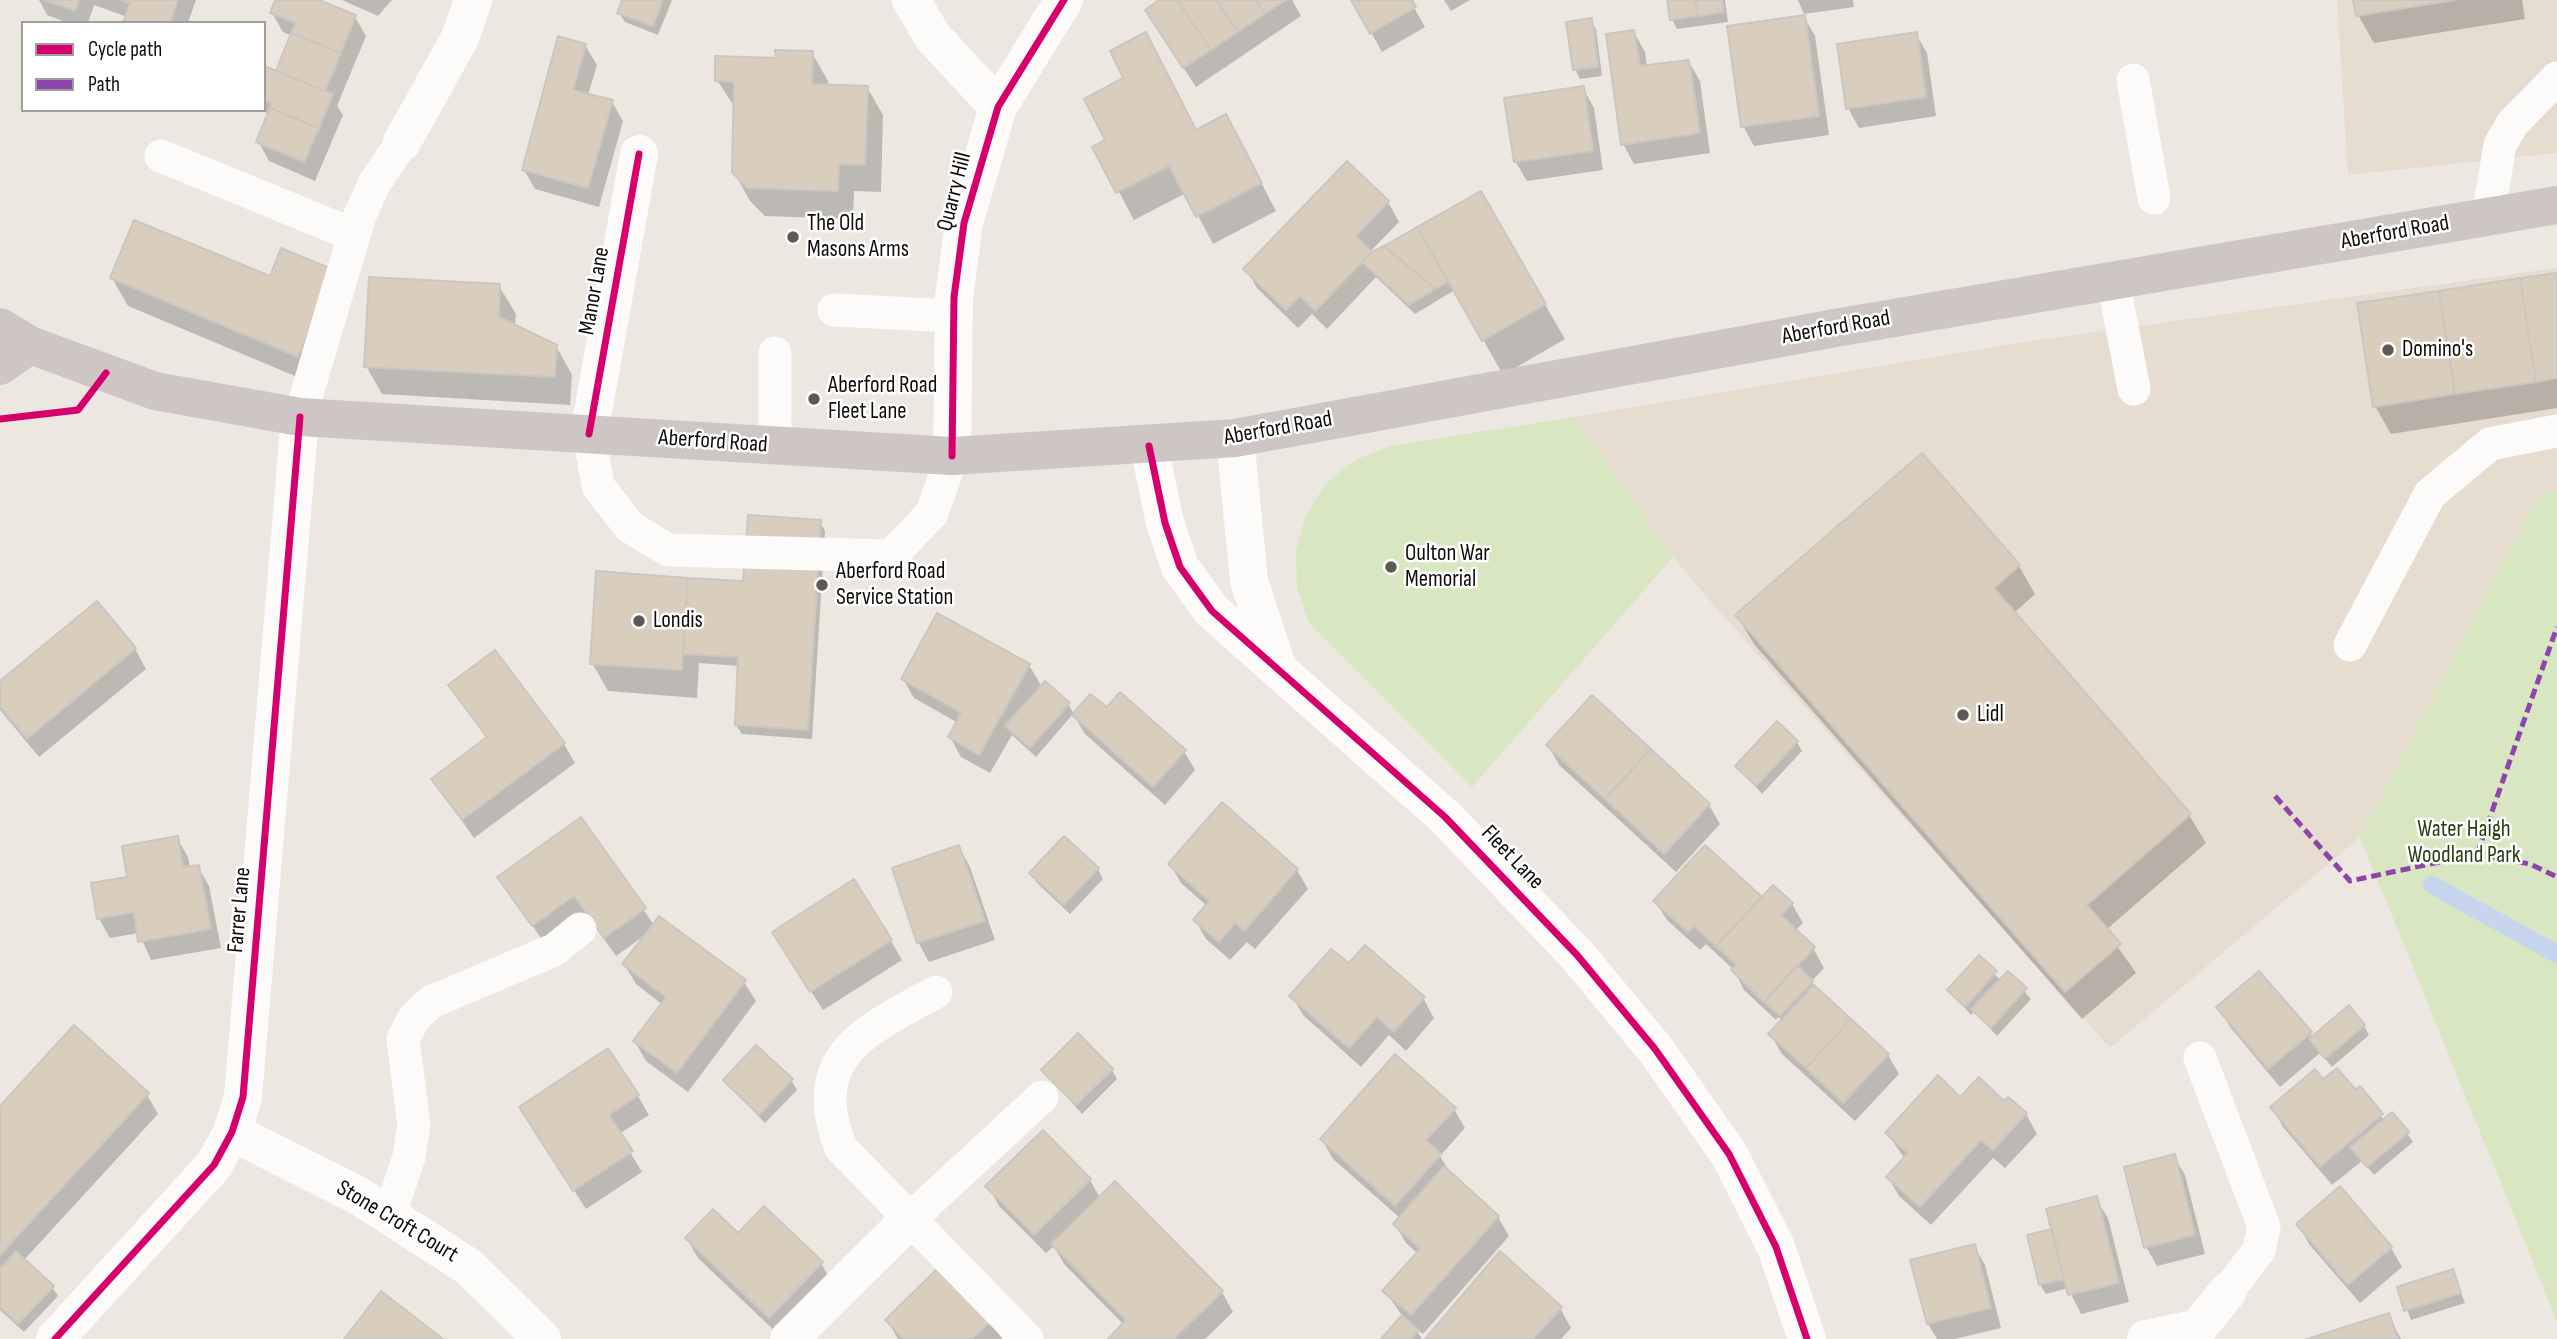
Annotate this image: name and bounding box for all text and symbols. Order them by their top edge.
legend [21,21,266,112]
text: Cycle path [88,37,162,62]
text: Path [88,72,120,97]
street label: Quarry Hill [932,150,978,234]
place label: The Old Masons Arms [807,210,909,264]
street label: Aberford Road [2339,210,2451,256]
marker: The Old Masons Arms [785,229,801,245]
street label: Manor Lane [574,245,616,337]
street label: Aberford Road [1780,305,1892,351]
place label: Domino's [2402,336,2473,364]
marker: Domino's [2380,342,2396,358]
place label: Aberford Road Fleet Lane [828,372,937,426]
marker: Aberford Road Fleet Lane [806,391,822,407]
street label: Aberford Road [1222,406,1334,452]
street label: Aberford Road [658,424,768,460]
place label: Oulton War Memorial [1405,540,1490,594]
place label: Aberford Road Service Station [836,558,953,612]
marker: Oulton War Memorial [1383,559,1399,575]
marker: Aberford Road Service Station [814,577,830,593]
place label: Londis [653,607,703,635]
marker: Londis [631,613,647,629]
place label: Lidl [1977,701,2004,729]
marker: Lidl [1955,707,1971,723]
park label: Water Haigh Woodland Park [2407,816,2521,870]
street label: Fleet Lane [1475,820,1549,896]
street label: Farrer Lane [223,866,257,954]
street label: Stone Croft Court [331,1175,463,1269]

